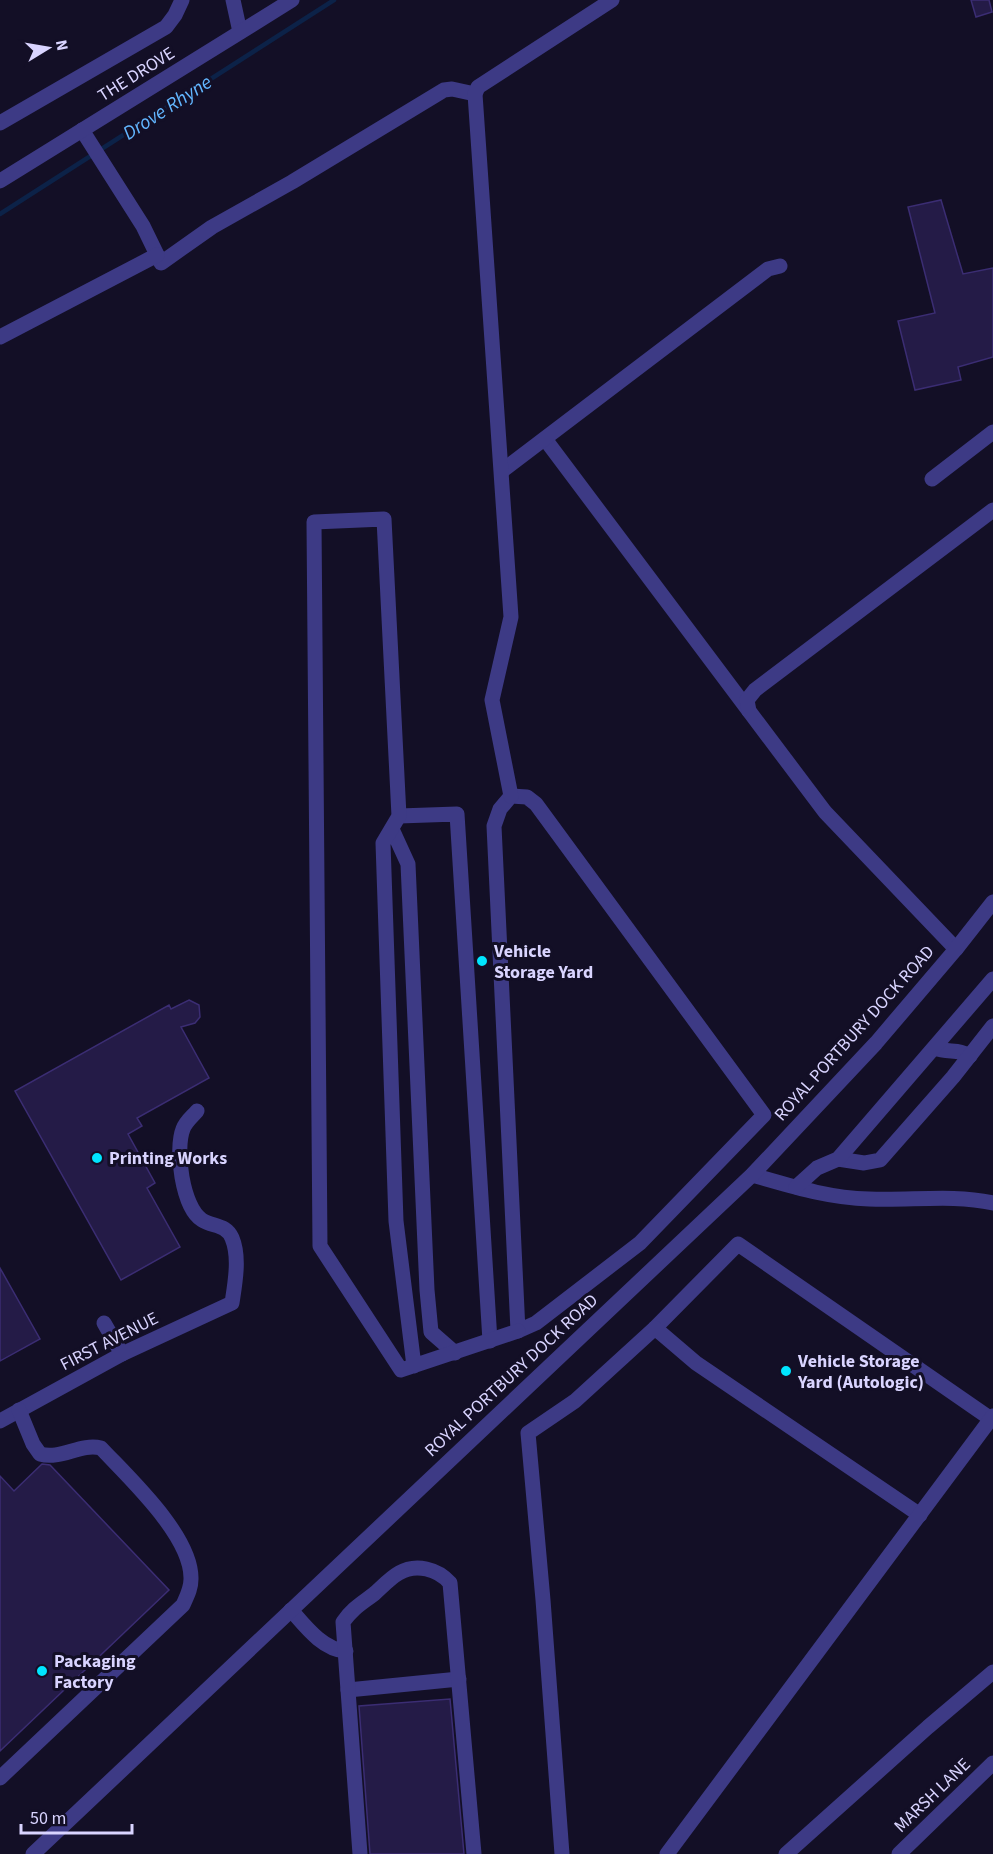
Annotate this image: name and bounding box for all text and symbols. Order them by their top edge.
north arrow [18,18,78,78]
text: N [50,38,74,53]
street label: THE DROVE [93,41,179,108]
water label: Drove Rhyne [117,68,218,147]
place label: Vehicle Storage Yard [493,939,593,985]
street label: ROYAL PORTBURY DOCK ROAD [769,940,940,1127]
marker: Vehicle Storage Yard [475,954,489,968]
place label: Printing Works [109,1146,227,1171]
marker: Printing Works [90,1151,104,1165]
street label: ROYAL PORTBURY DOCK ROAD [419,1288,604,1463]
street label: FIRST AVENUE [56,1306,163,1377]
place label: Vehicle Storage Yard (Autologic) [797,1349,924,1395]
marker: Vehicle Storage Yard (Autologic) [779,1364,793,1378]
place label: Packaging Factory [54,1649,136,1695]
marker: Packaging Factory [35,1664,49,1678]
street label: MARSH LANE [889,1753,976,1838]
scale bar [21,1797,132,1835]
text: 50 m [30,1806,66,1831]

